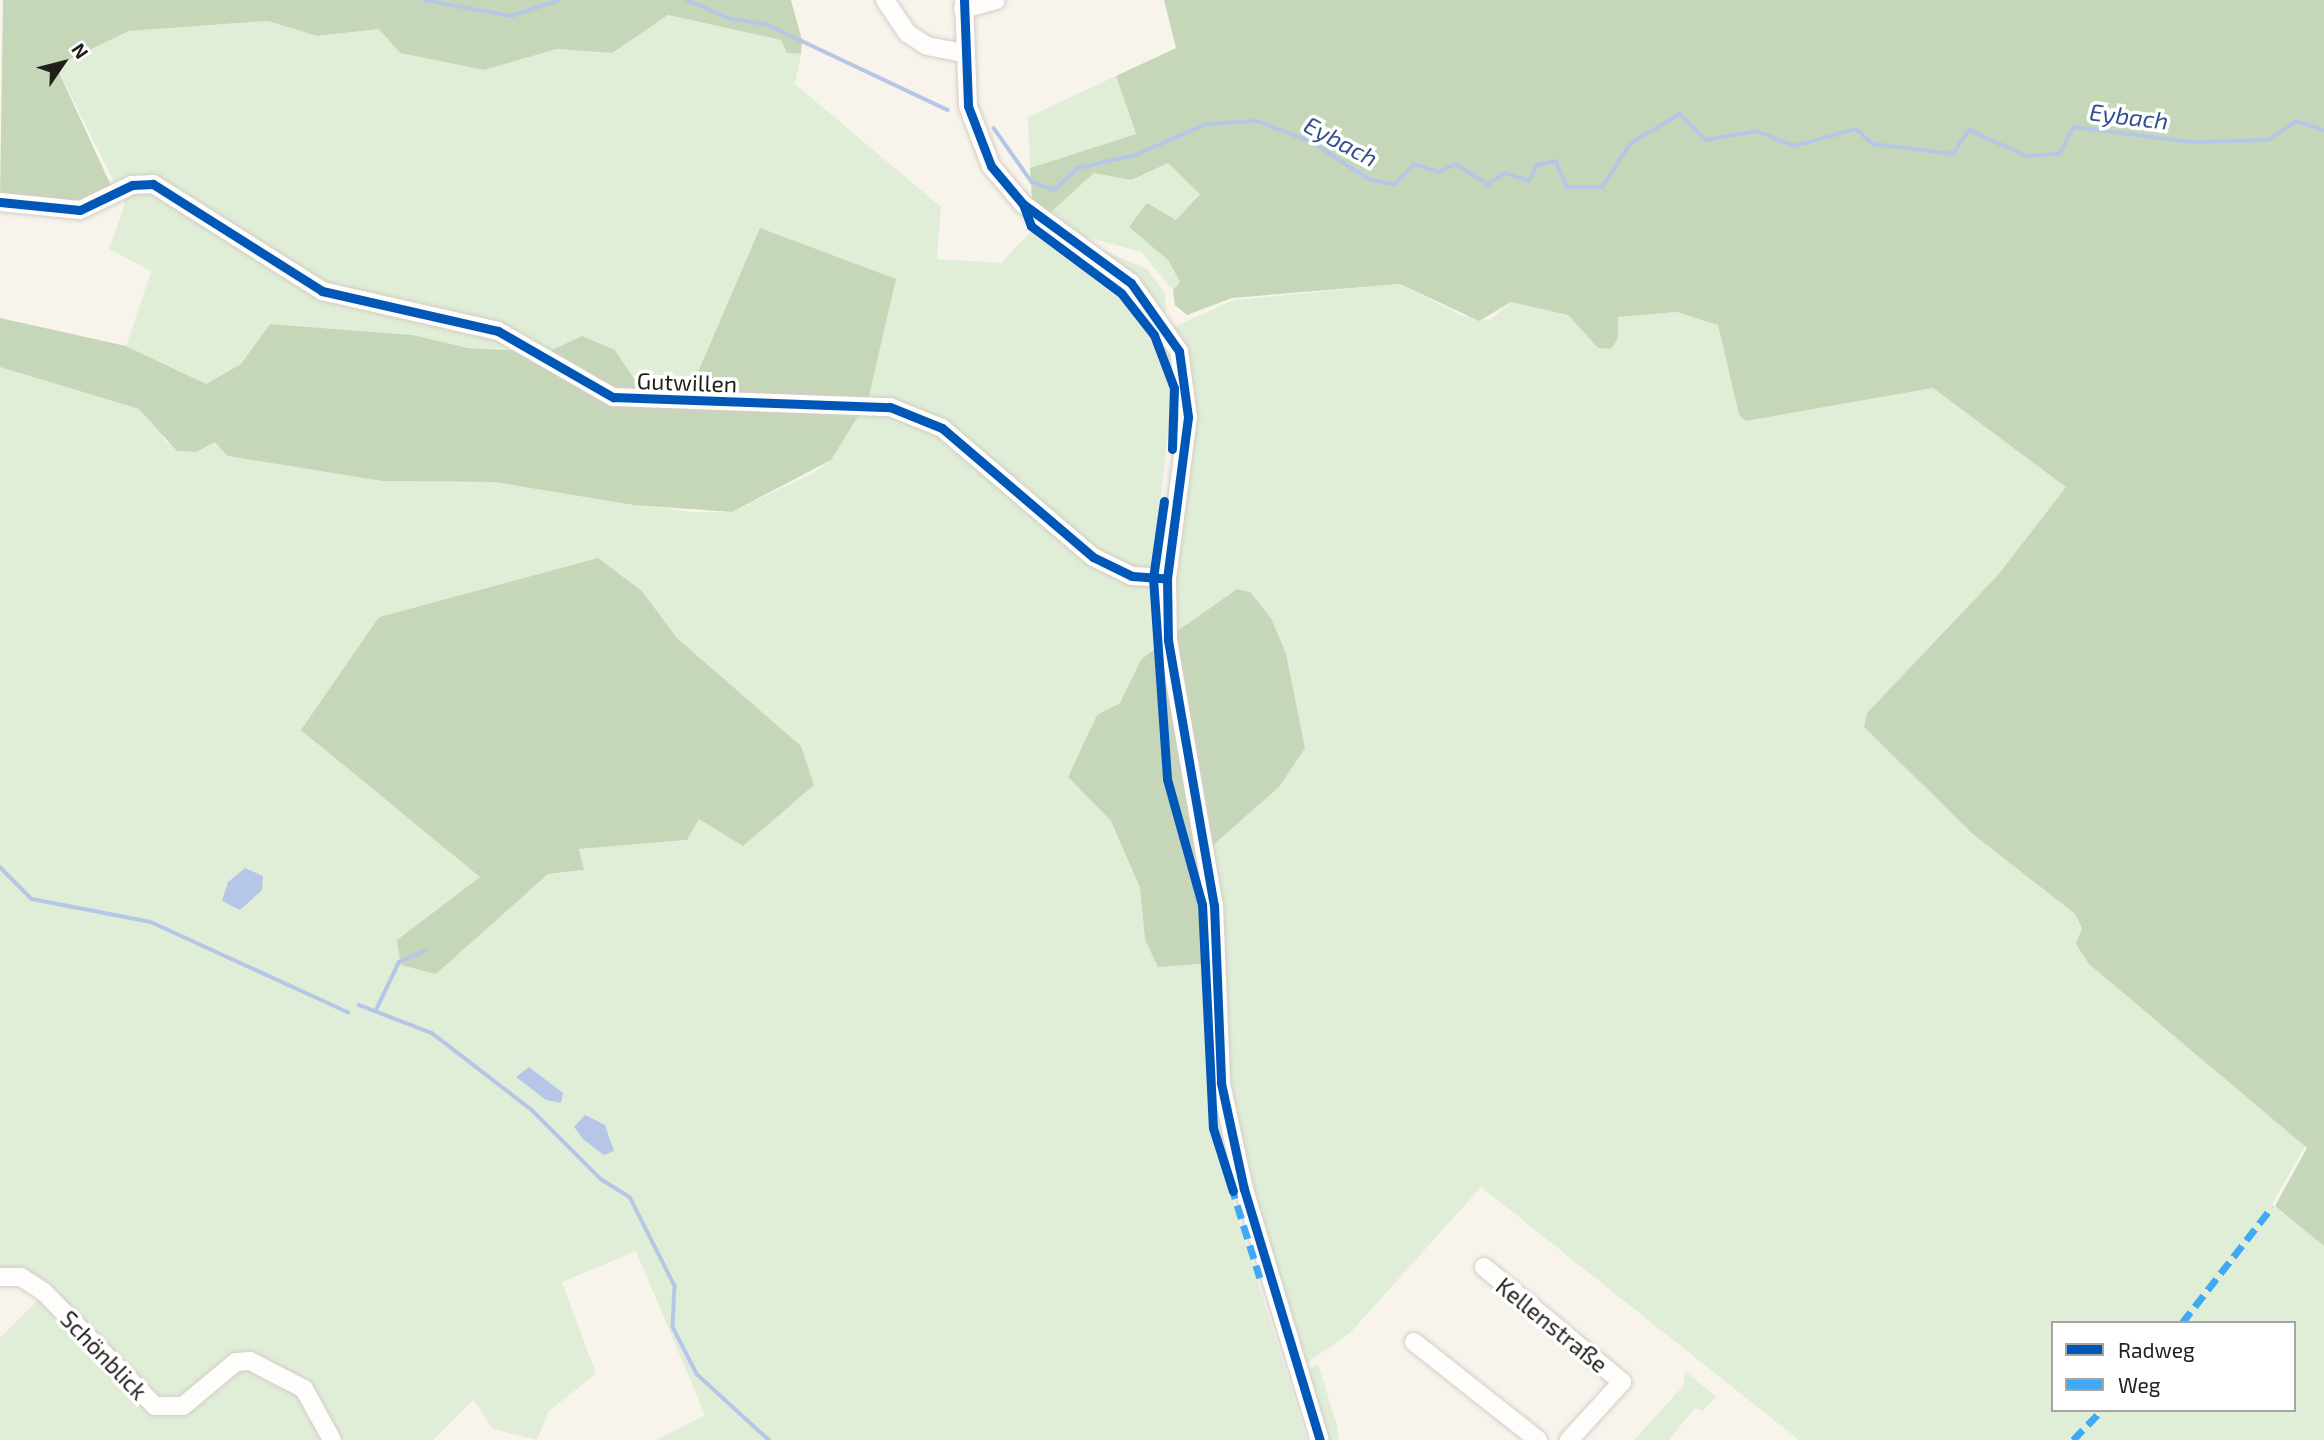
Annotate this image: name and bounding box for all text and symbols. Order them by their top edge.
north arrow [28,28,98,98]
text: N [67,38,94,63]
water label: Eybach [2088,97,2170,135]
water label: Eybach [1299,110,1383,172]
street label: Gutwillen [636,366,738,398]
street label: Kellenstraße [1491,1272,1613,1378]
street label: Schönblick [55,1305,153,1405]
legend [2051,1321,2296,1412]
text: Radweg [2118,1337,2195,1362]
text: Weg [2118,1372,2161,1397]

